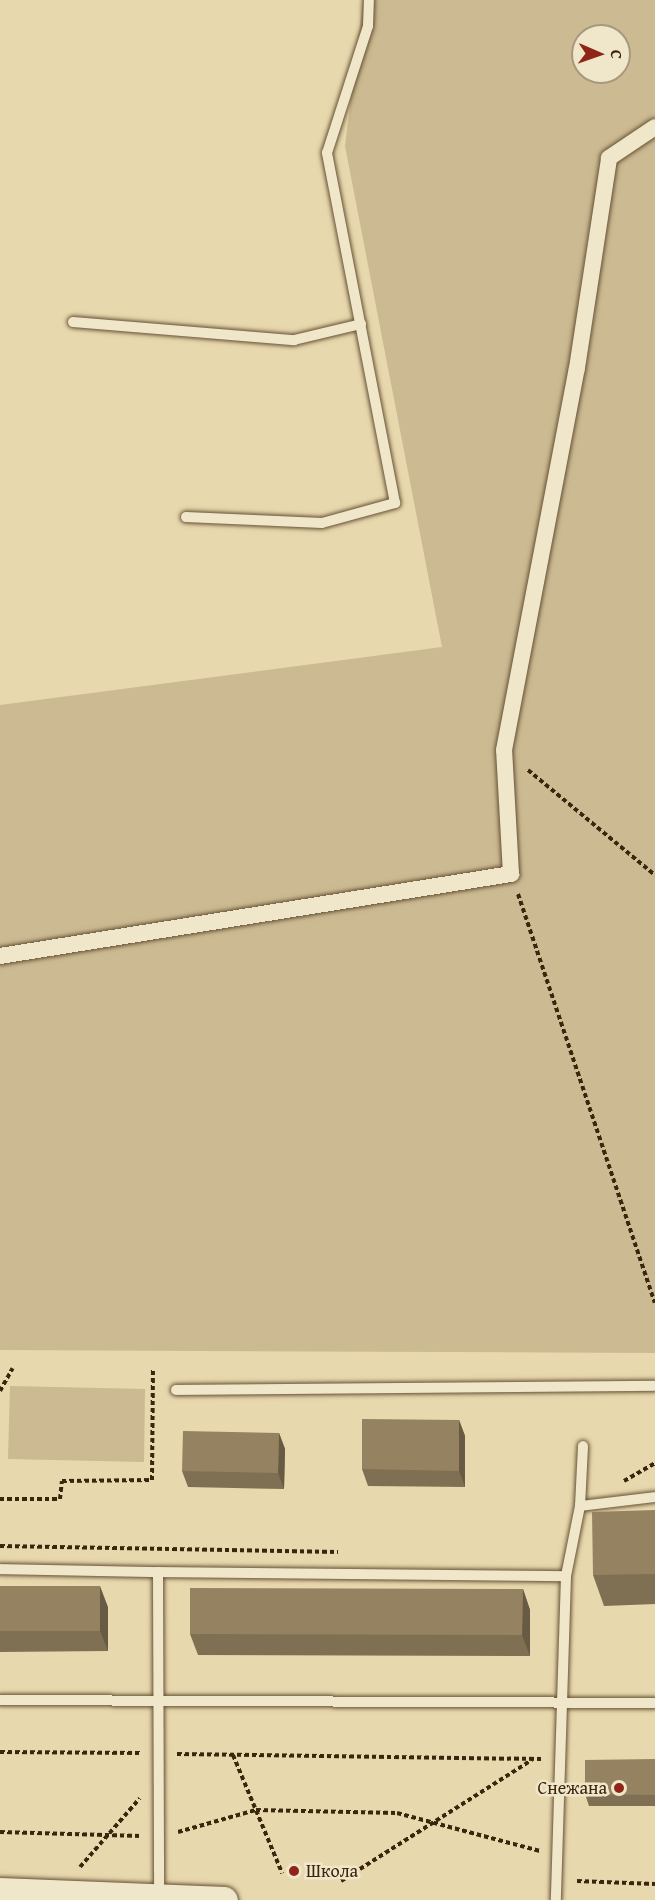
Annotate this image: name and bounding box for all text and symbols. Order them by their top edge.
north arrow [571,24,631,84]
text: С [605,50,629,59]
place label: Снежана [538,1777,607,1799]
marker: Снежана [612,1781,626,1795]
place label: Школа [306,1860,358,1882]
marker: Школа [287,1864,301,1878]

